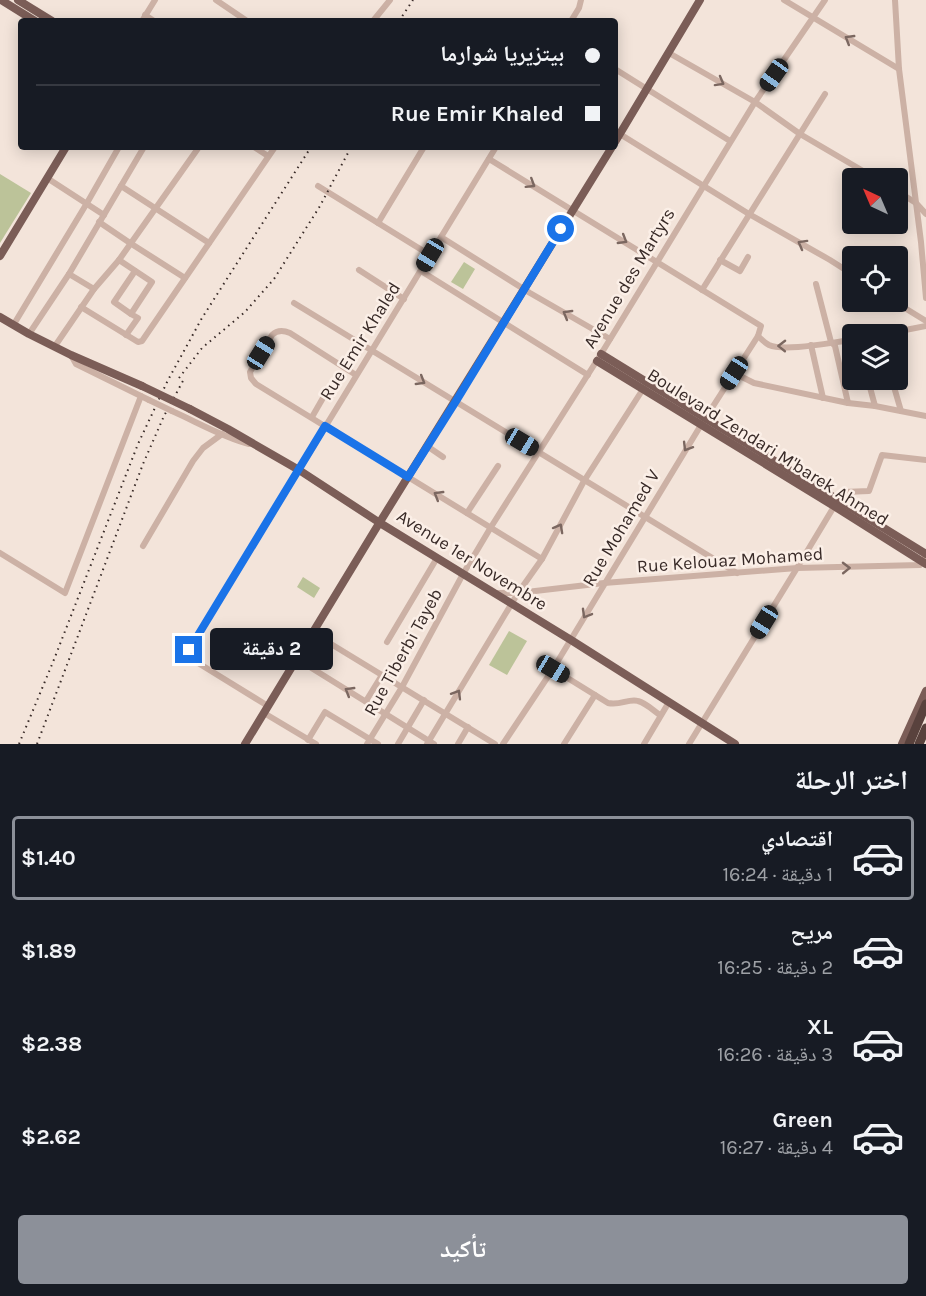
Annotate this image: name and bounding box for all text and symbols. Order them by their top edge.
one-way arrow [845,34,855,46]
text: بيتزيريا شوارما [440,41,564,67]
car [756,55,792,95]
one-way arrow [714,75,724,86]
text: Rue Emir Khaled [391,101,564,127]
north arrow [842,168,908,234]
map controls [842,168,908,390]
one-way arrow [525,177,535,189]
street label: Avenue des Martyrs [578,204,680,352]
route start [547,215,574,242]
one-way arrow [617,233,627,244]
car [413,235,447,275]
one-way arrow [798,239,808,251]
button: locate [842,246,908,312]
street label: Rue Emir Khaled [315,278,405,404]
one-way arrow [563,310,573,321]
button: layers [842,324,908,390]
car [244,333,278,373]
one-way arrow [778,340,787,353]
car [717,353,751,393]
street label: Boulevard Zendari M'barek Ahmed [643,363,893,531]
one-way arrow [415,373,425,385]
car [502,425,542,459]
one-way arrow [683,441,695,451]
street label: Rue Mohamed V [577,466,665,590]
one-way arrow [434,491,444,502]
street label: Avenue 1er Novembre [393,505,551,615]
one-way arrow [552,523,563,534]
street label: Rue Kelouaz Mohamed [636,543,824,577]
one-way arrow [841,562,850,574]
street label: Rue Tiberbi Tayeb [359,584,447,720]
car [747,602,781,642]
one-way arrow [582,608,593,618]
callout: 2 دقيقة [210,629,333,671]
route end [175,636,202,663]
text: 2 دقيقة [242,637,301,660]
car [533,652,573,686]
one-way arrow [345,687,355,698]
one-way arrow [450,690,461,700]
text: اختر الرحلة [795,764,908,796]
text: اقتصادي [761,826,833,852]
icon: car [851,831,905,885]
text: $1.40 [21,845,76,871]
text: 1 دقيقة · 16:24 [722,863,833,886]
text: مريح [790,919,833,945]
icon: car [851,924,905,978]
text: $1.89 [21,938,76,964]
text: 2 دقيقة · 16:25 [717,956,833,979]
text: XL [807,1014,833,1040]
icon: car [851,1017,905,1071]
text: $2.38 [21,1031,82,1057]
text: 3 دقيقة · 16:26 [717,1043,833,1066]
text: Green [772,1107,833,1133]
icon: car [851,1110,905,1164]
text: $2.62 [21,1124,81,1150]
text: 4 دقيقة · 16:27 [720,1136,833,1159]
button: تأكيد [18,1215,908,1284]

